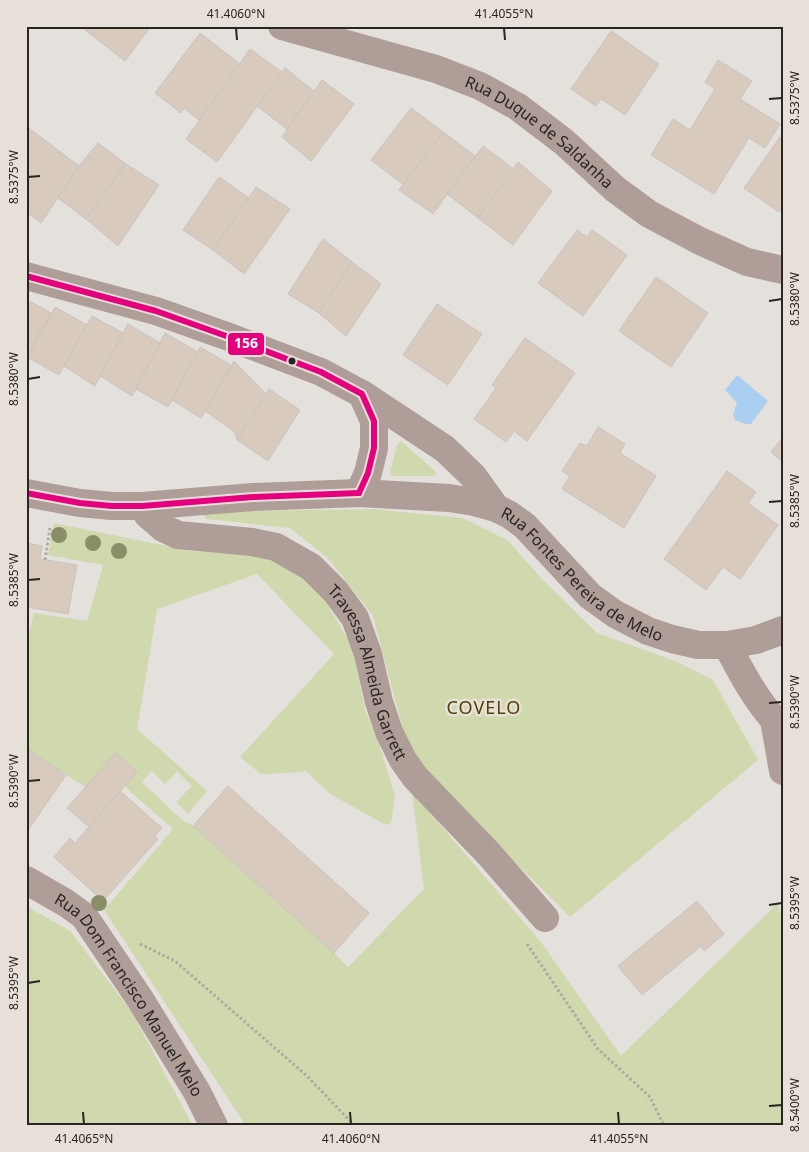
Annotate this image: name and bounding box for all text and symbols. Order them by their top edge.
text: 41.4060°N [207,5,265,22]
text: 41.4055°N [475,5,533,22]
street label: Rua Duque de Saldanha [462,70,618,193]
text: 8.5375°W [786,71,803,125]
text: 8.5375°W [5,150,22,204]
text: 8.5380°W [786,272,803,326]
line badge: 156 [227,332,265,356]
text: 156 [234,333,258,352]
text: 8.5380°W [5,352,22,406]
unlabelled marker [287,356,297,366]
text: 8.5385°W [786,474,803,528]
street label: Rua Fontes Pereira de Melo [498,501,666,646]
text: 8.5385°W [5,553,22,607]
street label: Travessa Almeida Garrett [323,579,412,764]
text: 8.5390°W [786,675,803,729]
district label: COVELO [447,695,521,719]
text: 8.5390°W [5,754,22,808]
text: 8.5395°W [786,876,803,930]
street label: Rua Dom Francisco Manuel Melo [51,888,208,1101]
text: 8.5395°W [5,956,22,1010]
text: 8.5400°W [786,1078,803,1132]
text: 41.4065°N [55,1130,113,1147]
text: 41.4060°N [322,1130,380,1147]
text: 41.4055°N [590,1130,648,1147]

